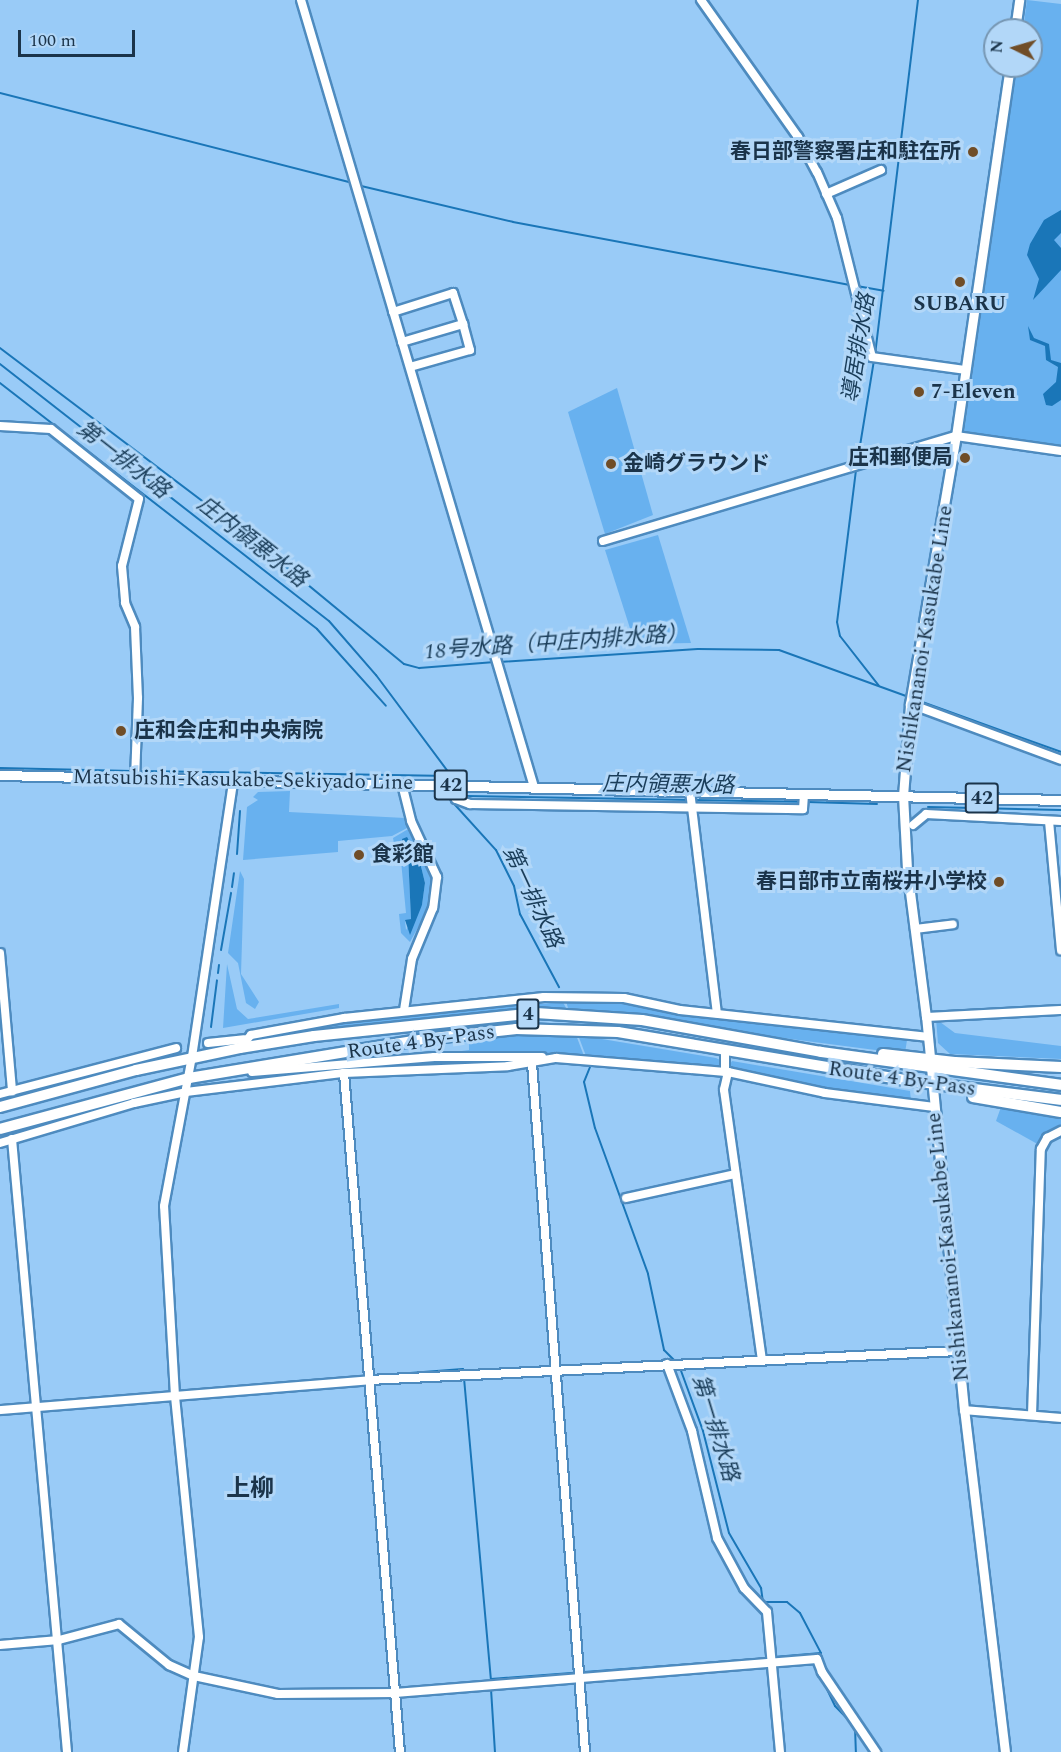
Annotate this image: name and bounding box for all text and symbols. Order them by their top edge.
scale bar [21,18,138,56]
north arrow [983,18,1043,78]
text: 100 m [29,27,76,54]
text: N [985,39,1010,54]
place label: 春日部警察署庄和駐在所 [730,139,961,165]
marker: 春日部警察署庄和駐在所 [966,145,980,159]
marker: SUBARU [953,275,967,289]
place label: SUBARU [914,291,1006,317]
water label: 導居排水路 [837,292,881,404]
place label: 7-Eleven [931,379,1016,405]
marker: 7-Eleven [912,385,926,399]
water label: 第一排水路 [72,416,174,504]
place label: 庄和郵便局 [848,445,953,471]
place label: 金崎グラウンド [623,451,770,477]
marker: 庄和郵便局 [958,451,972,465]
marker: 金崎グラウンド [604,457,618,471]
water label: 庄内領悪水路 [192,491,312,593]
street label: Nishikananoi-Kasukabe Line [891,504,959,774]
water label: 18号水路（中庄内排水路） [423,621,689,665]
place label: 庄和会庄和中央病院 [134,718,323,744]
marker: 庄和会庄和中央病院 [112,722,130,740]
street label: Matsubishi-Kasukabe-Sekiyado Line [72,764,414,796]
road number: 42 [433,768,469,802]
water label: 庄内領悪水路 [602,771,734,799]
road number: 42 [964,781,1000,815]
place label: 食彩館 [371,842,434,868]
water label: 第一排水路 [497,842,567,952]
marker: 食彩館 [352,848,366,862]
place label: 春日部市立南桜井小学校 [756,869,987,895]
marker: 春日部市立南桜井小学校 [992,875,1006,889]
road number: 4 [516,997,540,1031]
street label: Route 4 By-Pass [346,1019,496,1065]
street label: Route 4 By-Pass [827,1056,977,1102]
street label: Nishikananoi-Kasukabe Line [921,1111,975,1383]
water label: 第一排水路 [686,1372,744,1484]
district label: 上柳 [226,1476,274,1504]

